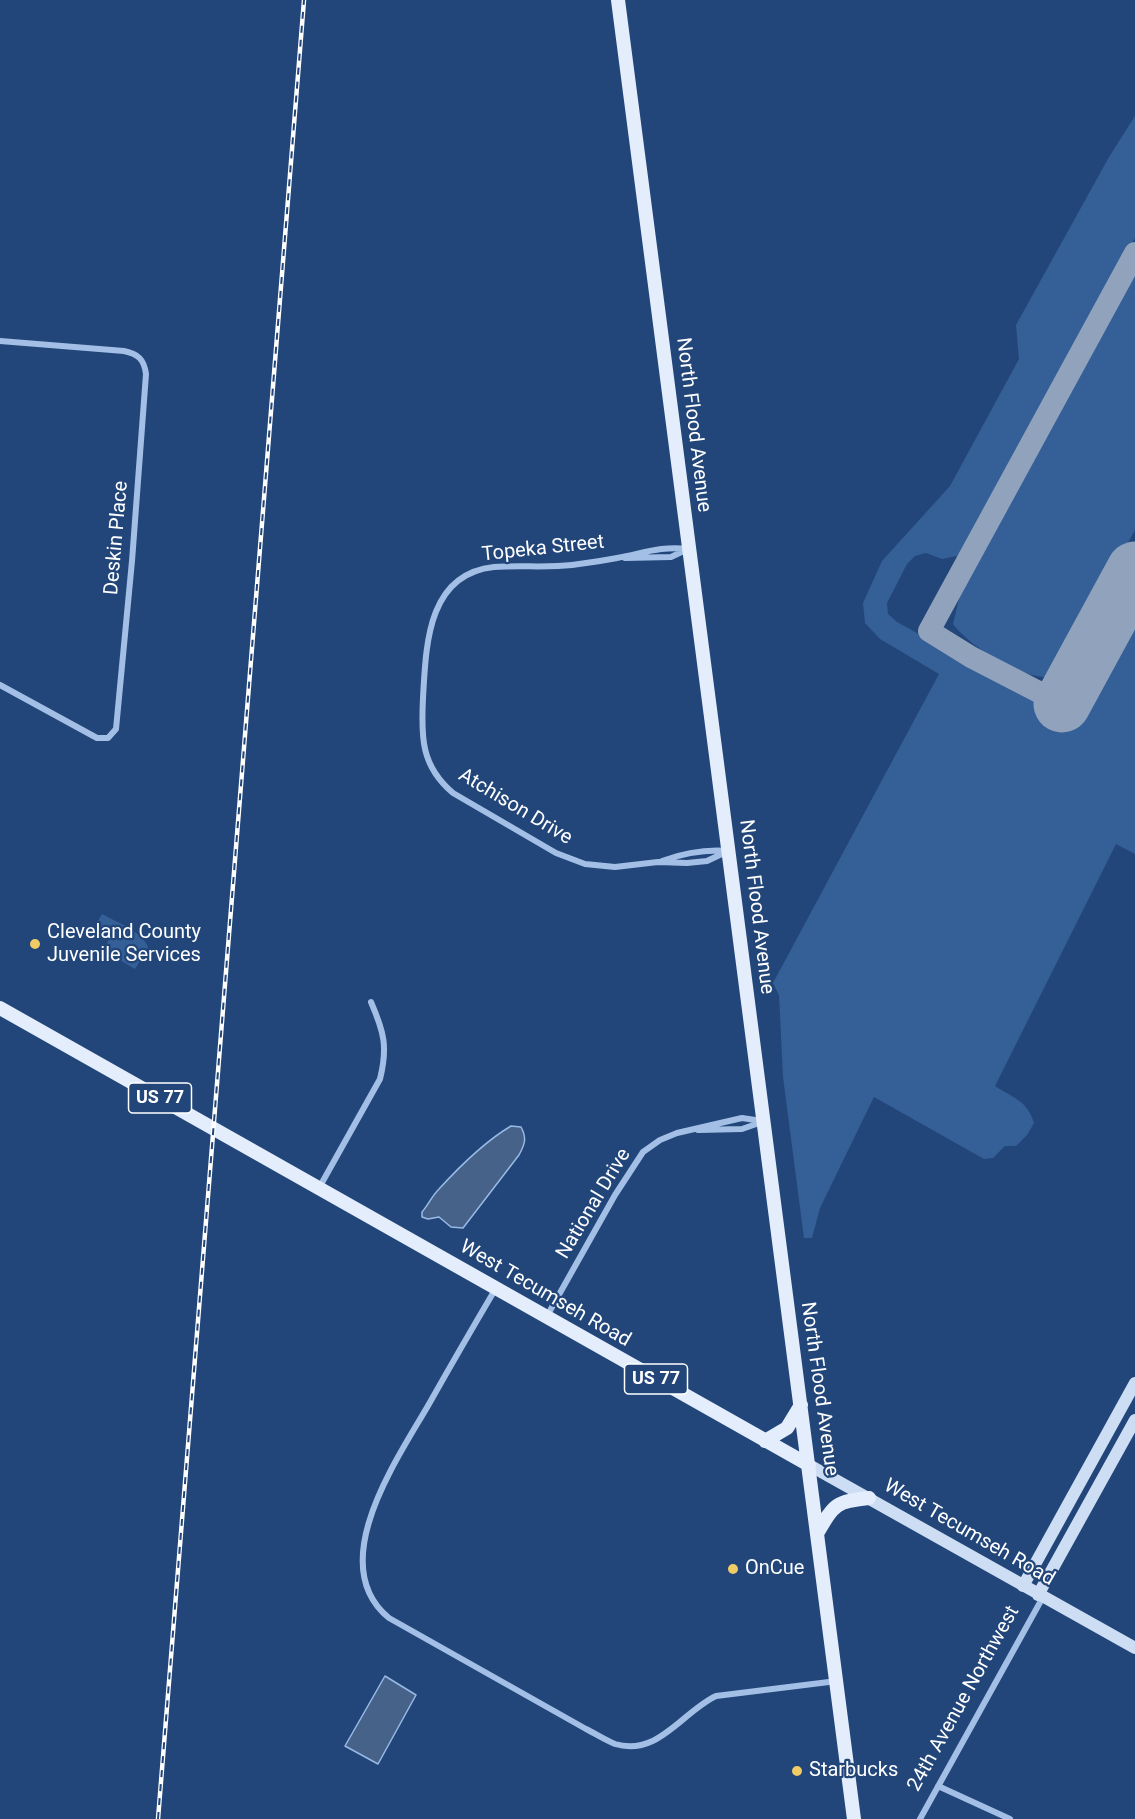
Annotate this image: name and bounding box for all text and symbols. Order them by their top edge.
street label: North Flood Avenue [670,336,716,514]
street label: Deskin Place [100,480,134,596]
street label: Topeka Street [481,531,605,567]
street label: Atchison Drive [454,764,576,850]
street label: North Flood Avenue [733,818,779,996]
place label: Cleveland County Juvenile Services [47,921,201,968]
marker: Cleveland County Juvenile Services [28,937,42,951]
road number: US 77 [128,1083,192,1113]
street label: National Drive [552,1144,636,1264]
street label: West Tecumseh Road [455,1235,635,1353]
street label: North Flood Avenue [795,1300,843,1478]
road number: US 77 [624,1364,688,1394]
street label: West Tecumseh Road [879,1474,1059,1592]
place label: OnCue [745,1557,804,1581]
marker: OnCue [726,1562,740,1576]
street label: 24th Avenue Northwest [903,1602,1025,1796]
place label: Starbucks [809,1759,898,1783]
marker: Starbucks [790,1764,804,1778]

